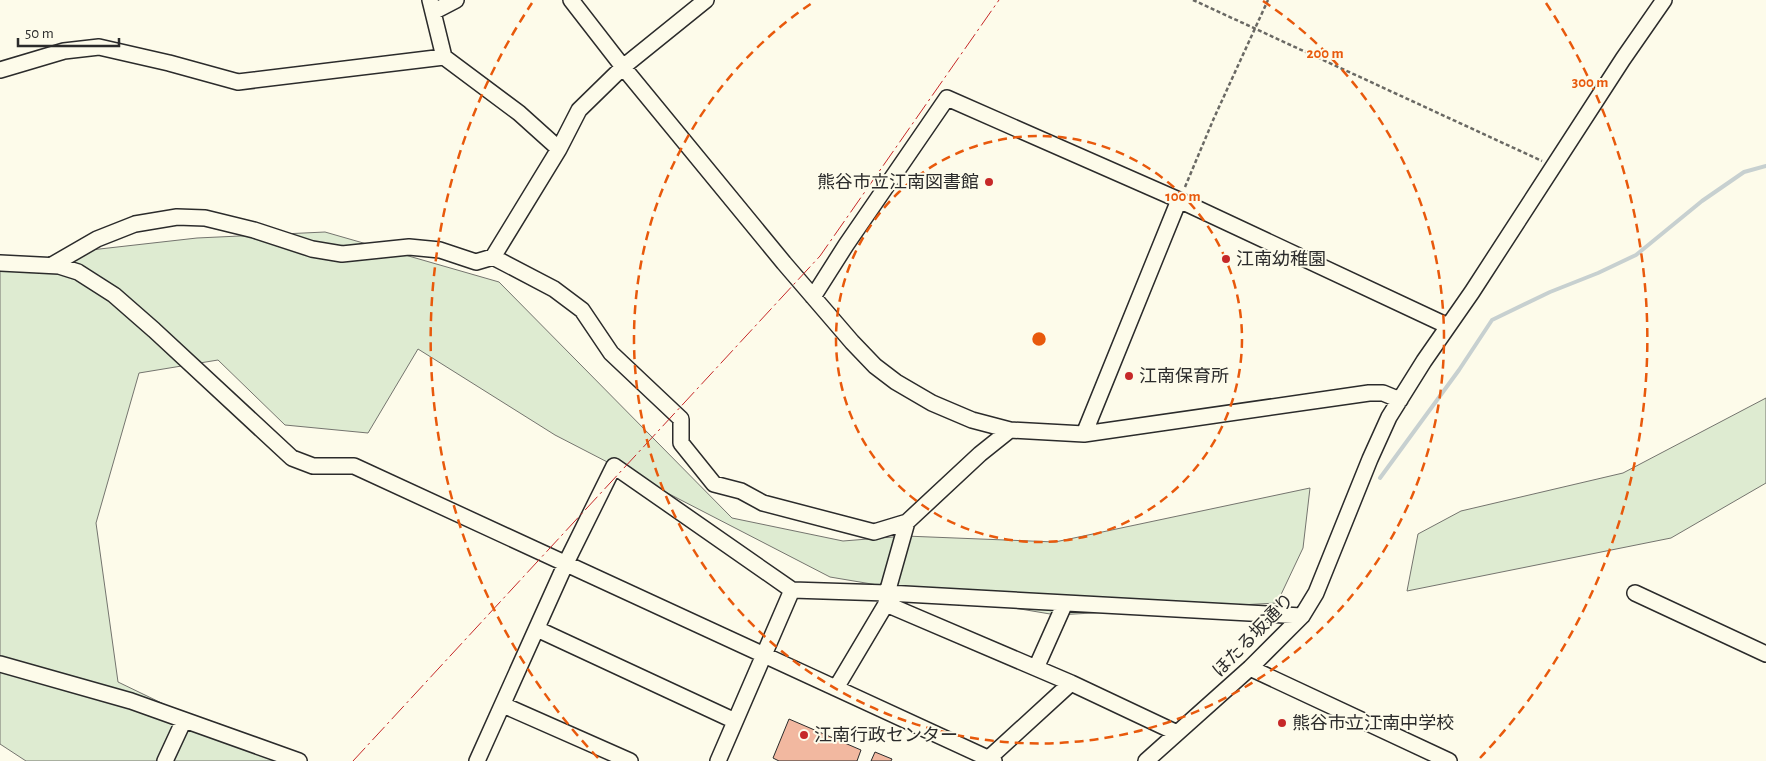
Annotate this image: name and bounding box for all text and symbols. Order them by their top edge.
scale bar [18,15,119,47]
text: 50 m [25,26,54,41]
text: 200 m [1306,46,1344,61]
text: 300 m [1572,75,1608,90]
place label: 熊谷市立江南図書館 [817,172,979,192]
marker: 熊谷市立江南図書館 [983,176,995,188]
text: 100 m [1165,189,1201,204]
place label: 江南幼稚園 [1236,249,1326,269]
marker: 江南幼稚園 [1220,253,1232,265]
centre of rings [1030,330,1048,348]
place label: 江南保育所 [1139,367,1229,386]
marker: 江南保育所 [1123,370,1135,382]
street label: ほたる坂通り [1209,590,1298,681]
place label: 熊谷市立江南中学校 [1292,713,1454,733]
marker: 熊谷市立江南中学校 [1276,717,1288,729]
place label: 江南行政センター [814,725,958,745]
marker: 江南行政センター [798,729,810,741]

